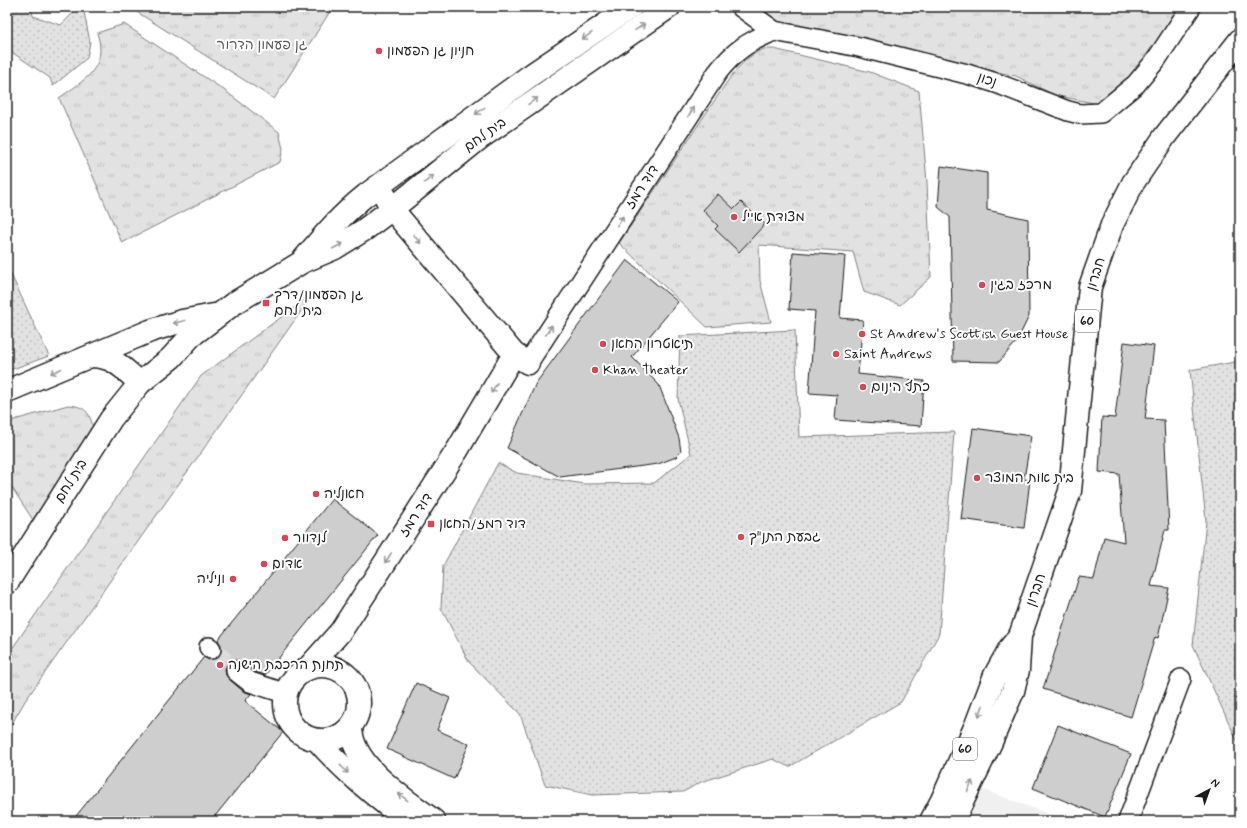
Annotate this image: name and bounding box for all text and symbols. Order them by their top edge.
one-way arrow [634,23,645,31]
one-way arrow [581,32,592,40]
park label: גן פעמון הדרור [217,36,308,54]
place label: חניון גן הפעמון [387,42,474,60]
marker: חניון גן הפעמון [374,46,384,56]
street label: נכון [975,68,999,92]
one-way arrow [527,97,538,105]
one-way arrow [475,107,486,115]
one-way arrow [687,107,695,118]
street label: בית לחם [460,114,510,156]
street label: דוד רמז [621,161,663,213]
one-way arrow [424,174,435,183]
place label: מצודת אייל [742,208,805,226]
marker: מצודת אייל [729,212,739,222]
one-way arrow [616,216,624,227]
one-way arrow [413,234,422,244]
one-way arrow [331,242,343,249]
street label: חברון [1082,255,1110,293]
place label: מרכז בגין [990,276,1052,294]
marker: מרכז בגין [977,280,987,290]
place label: גן הפעמון/דרך בית לחם [274,286,364,320]
marker: גן הפעמון/דרך בית לחם [261,298,271,308]
road number: 60 [1075,310,1099,332]
one-way arrow [173,319,186,326]
one-way arrow [545,325,553,336]
place label: St Andrew's Scottish Guest House [870,325,1069,343]
marker: St Andrew's Scottish Guest House [857,329,867,339]
place label: תיאטרון החאן [611,335,693,353]
marker: תיאטרון החאן [598,339,608,349]
place label: Saint Andrews [844,345,932,363]
marker: Saint Andrews [831,349,841,359]
place label: Khan Theater [603,361,689,379]
marker: Khan Theater [590,365,600,375]
one-way arrow [50,367,62,375]
place label: כתף הינום [871,378,930,396]
one-way arrow [489,382,497,394]
marker: כתף הינום [858,382,868,392]
street label: בית לחם [51,456,91,506]
place label: בית אות המוצר [985,469,1074,487]
marker: בית אות המוצר [972,473,982,483]
place label: חאנליה [324,485,364,503]
marker: חאנליה [311,489,321,499]
street label: דוד רמז [395,489,437,541]
place label: דוד רמז/החאן [439,515,526,533]
marker: דוד רמז/החאן [426,519,436,529]
place label: גבעת התנ"ך [749,528,821,546]
place label: לנדוור [293,529,327,547]
marker: גבעת התנ"ך [736,532,746,542]
marker: לנדוור [280,533,290,543]
one-way arrow [384,552,392,563]
place label: אדום [272,555,302,573]
marker: אדום [259,559,269,569]
place label: וניליה [197,570,225,588]
street label: חברון [1022,571,1050,609]
marker: וניליה [228,574,238,584]
place label: תחנת הרכבת הישנה [228,656,344,674]
marker: תחנת הרכבת הישנה [215,660,225,670]
one-way arrow [977,705,985,717]
road number: 60 [953,738,977,760]
one-way arrow [339,764,349,774]
north arrow [1189,770,1229,810]
text: N [1208,776,1222,791]
one-way arrow [967,780,974,792]
one-way arrow [397,793,408,802]

